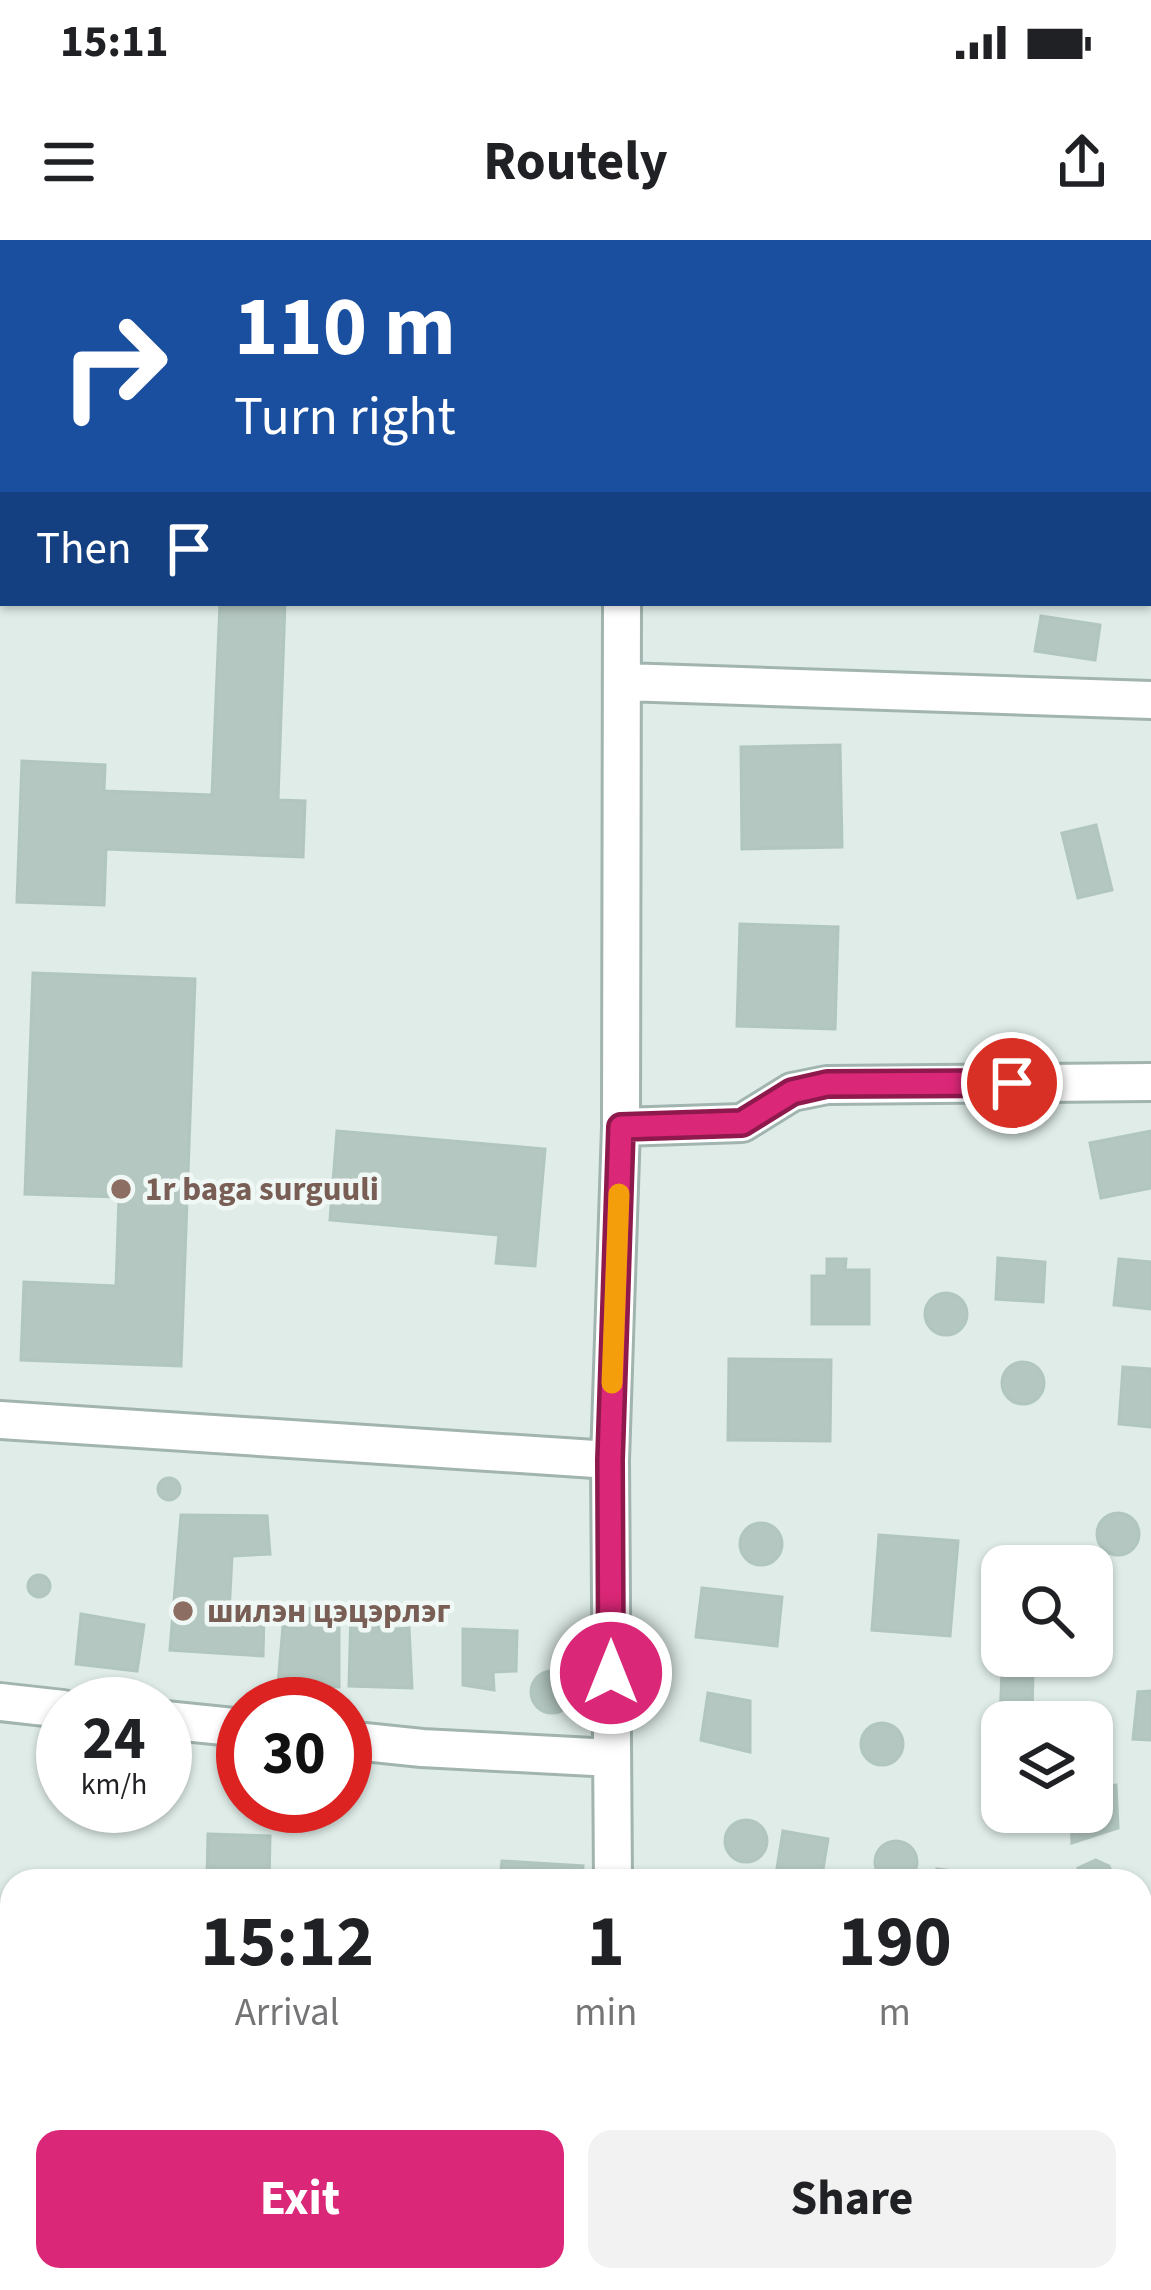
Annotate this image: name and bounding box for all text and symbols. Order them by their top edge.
text: 15:11 [60,10,169,74]
text: Routely [483,124,668,201]
icon: menu [36,129,102,195]
icon: share [1049,129,1115,195]
text: 110 m [234,268,456,388]
icon: right [36,288,192,444]
text: Turn right [234,379,456,456]
icon: arrive [156,516,222,582]
text: Then [36,517,132,581]
pin [961,1032,1063,1134]
icon: arrive [979,1050,1045,1116]
place label: 1r baga surguuli [145,1166,379,1213]
marker: 1r baga surguuli [108,1176,134,1202]
map controls [981,1545,1113,1833]
button: search [981,1545,1113,1677]
place label: шилэн цэцэрлэг [207,1588,451,1635]
marker: шилэн цэцэрлэг [170,1598,196,1624]
position arrow [548,1610,674,1736]
speed limit sign: 30 [216,1677,372,1833]
text: 24 [82,1697,146,1782]
button: layers [981,1701,1113,1833]
text: km/h [81,1763,147,1806]
text: 15:12 [200,1891,374,1994]
text: 1 [587,1891,625,1994]
text: 190 [838,1891,952,1994]
text: Arrival [235,1985,340,2041]
text: min [574,1985,637,2041]
text: m [879,1985,911,2041]
button: Exit [36,2130,564,2268]
button: Share [588,2130,1116,2268]

